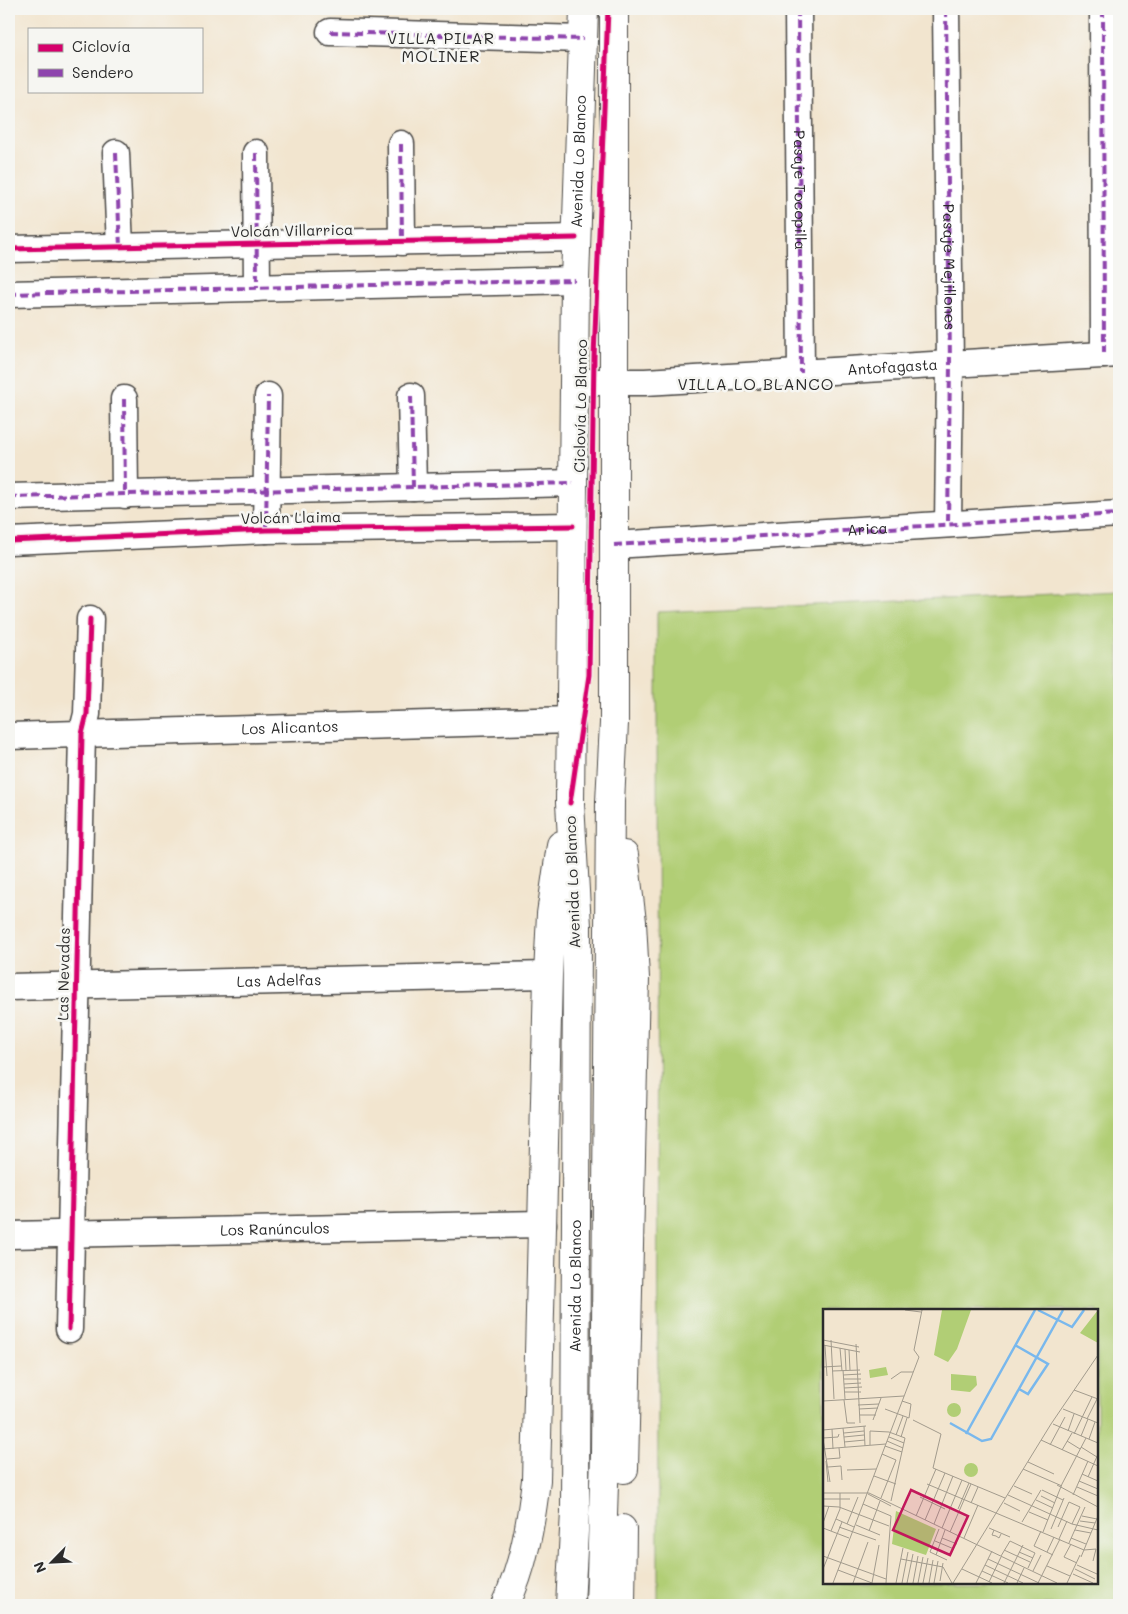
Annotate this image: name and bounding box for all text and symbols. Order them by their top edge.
district label: VILLA PILAR MOLINER [387,27,495,66]
legend [28,28,202,92]
text: Ciclovía [72,36,131,56]
text: Sendero [72,62,133,82]
street label: Avenida Lo Blanco [566,95,590,228]
street label: Pasaje Tocopilla [790,130,811,250]
street label: Pasaje Mejillones [939,204,961,330]
street label: Volcán Villarrica [231,219,353,241]
street label: Ciclovía Lo Blanco [569,339,591,473]
street label: Antofagasta [847,354,938,379]
district label: VILLA LO BLANCO [678,373,834,394]
street label: Volcán Llaima [241,506,341,528]
street label: Arica [847,517,888,540]
street label: Los Alicantos [241,716,339,738]
street label: Avenida Lo Blanco [560,815,584,949]
street label: Las Nevadas [52,927,74,1021]
street label: Las Adelfas [236,969,322,991]
street label: Los Ranúnculos [220,1217,330,1240]
street label: Avenida Lo Blanco [565,1220,585,1353]
inset map [823,1309,1098,1584]
north arrow [28,1536,78,1586]
text: N [29,1559,51,1576]

